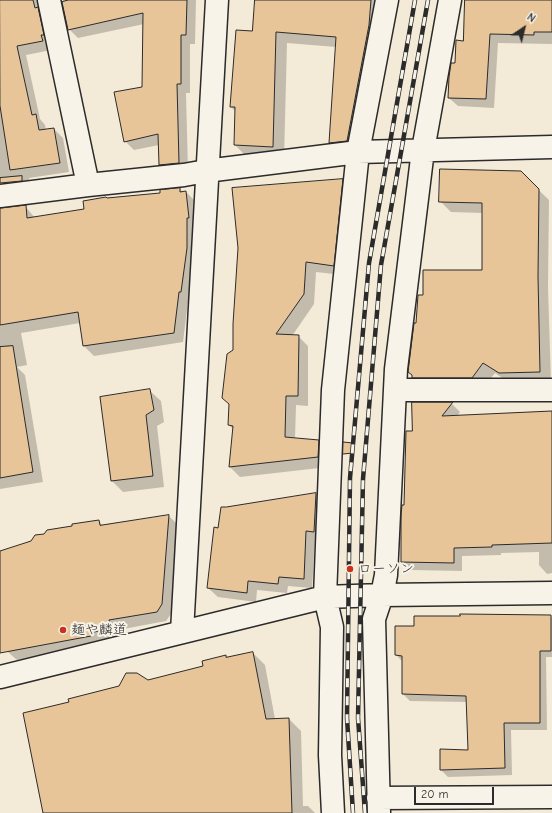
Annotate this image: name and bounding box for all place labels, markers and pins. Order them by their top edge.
place label: ローソン [358,561,414,577]
marker: ローソン [345,564,355,574]
place label: 麺や麟道 [71,622,127,638]
marker: 麺や麟道 [58,625,68,635]

